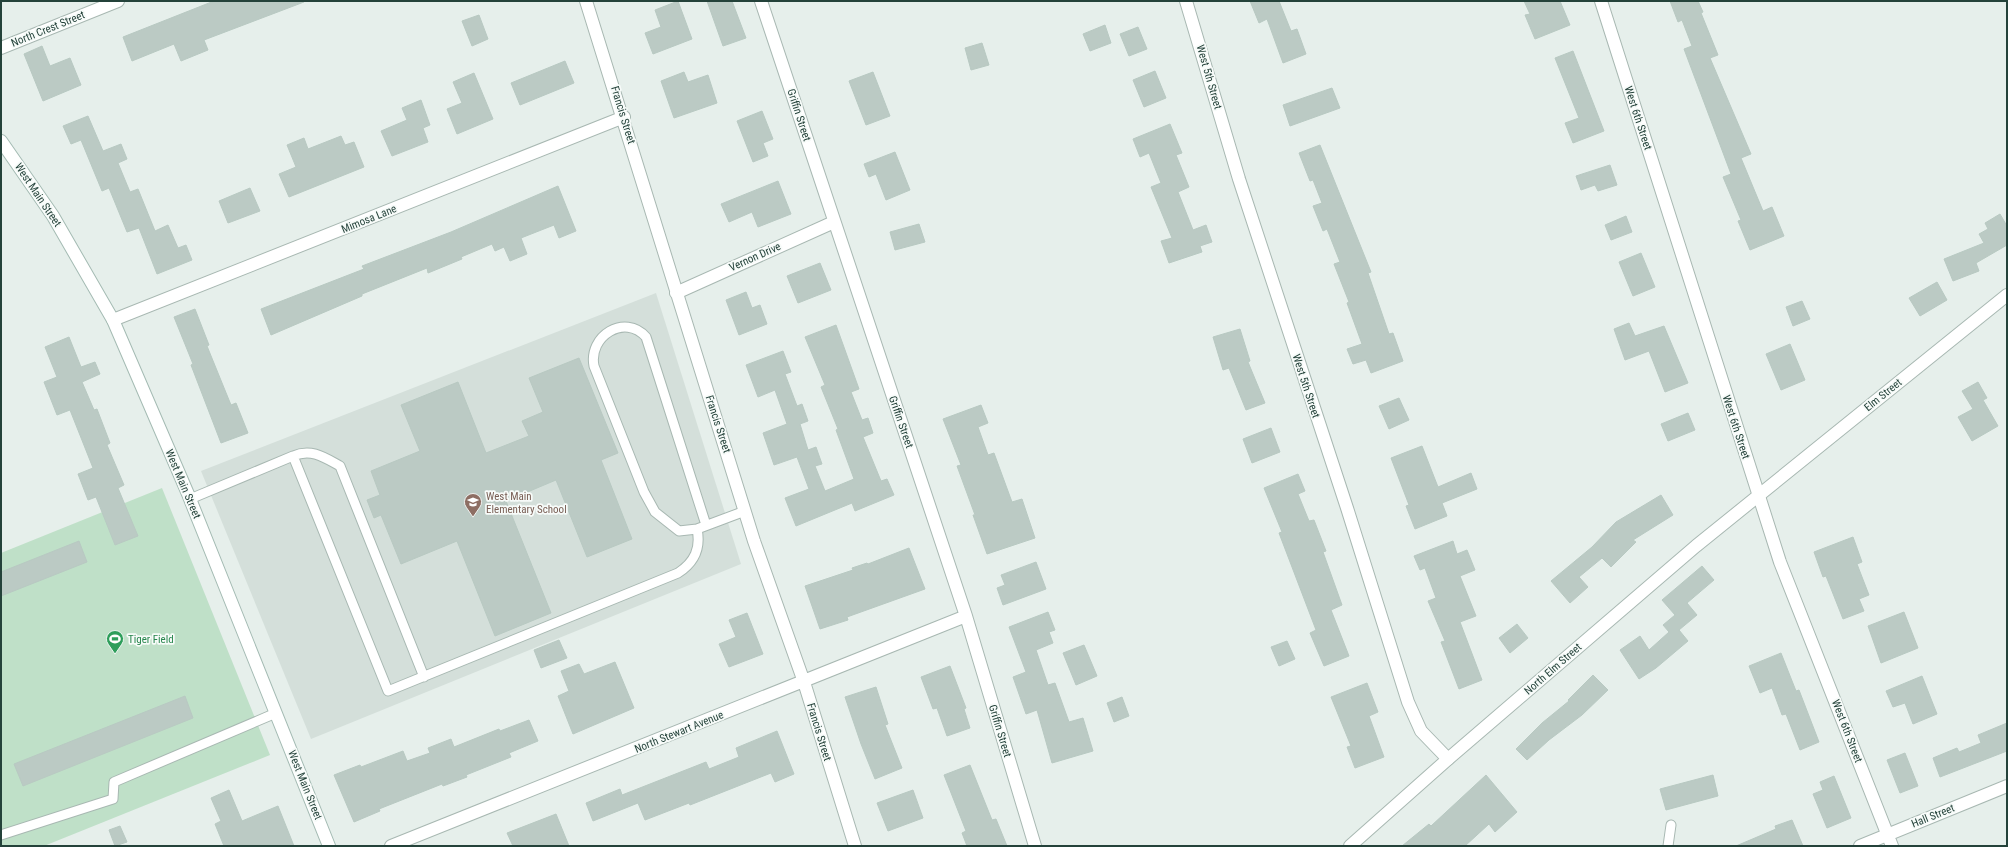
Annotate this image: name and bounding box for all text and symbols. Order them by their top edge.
street label: North Crest Street [9,8,87,50]
street label: West 5th Street [1194,43,1224,111]
street label: West 6th Street [1622,84,1654,152]
street label: Francis Street [608,85,638,145]
street label: Griffin Street [784,87,814,143]
street label: West Main Street [12,161,64,229]
street label: Mimosa Lane [339,202,399,236]
street label: Vernon Drive [727,240,783,274]
street label: West 5th Street [1290,352,1322,420]
street label: Elm Street [1862,376,1904,414]
street label: West 6th Street [1720,393,1752,461]
street label: Francis Street [703,394,733,454]
street label: Griffin Street [886,394,916,450]
street label: West Main Street [163,447,203,521]
place label: West Main Elementary School [486,490,567,516]
school or university icon: West Main Elementary School [463,492,483,517]
sports icon: Tiger Field [105,629,125,654]
place label: Tiger Field [128,633,174,646]
street label: North Elm Street [1522,641,1584,697]
street label: West 6th Street [1829,698,1865,764]
street label: Francis Street [804,702,834,762]
street label: Griffin Street [986,703,1014,759]
street label: North Stewart Avenue [633,708,725,756]
street label: West Main Street [285,748,325,822]
street label: Hall Street [1909,801,1957,831]

